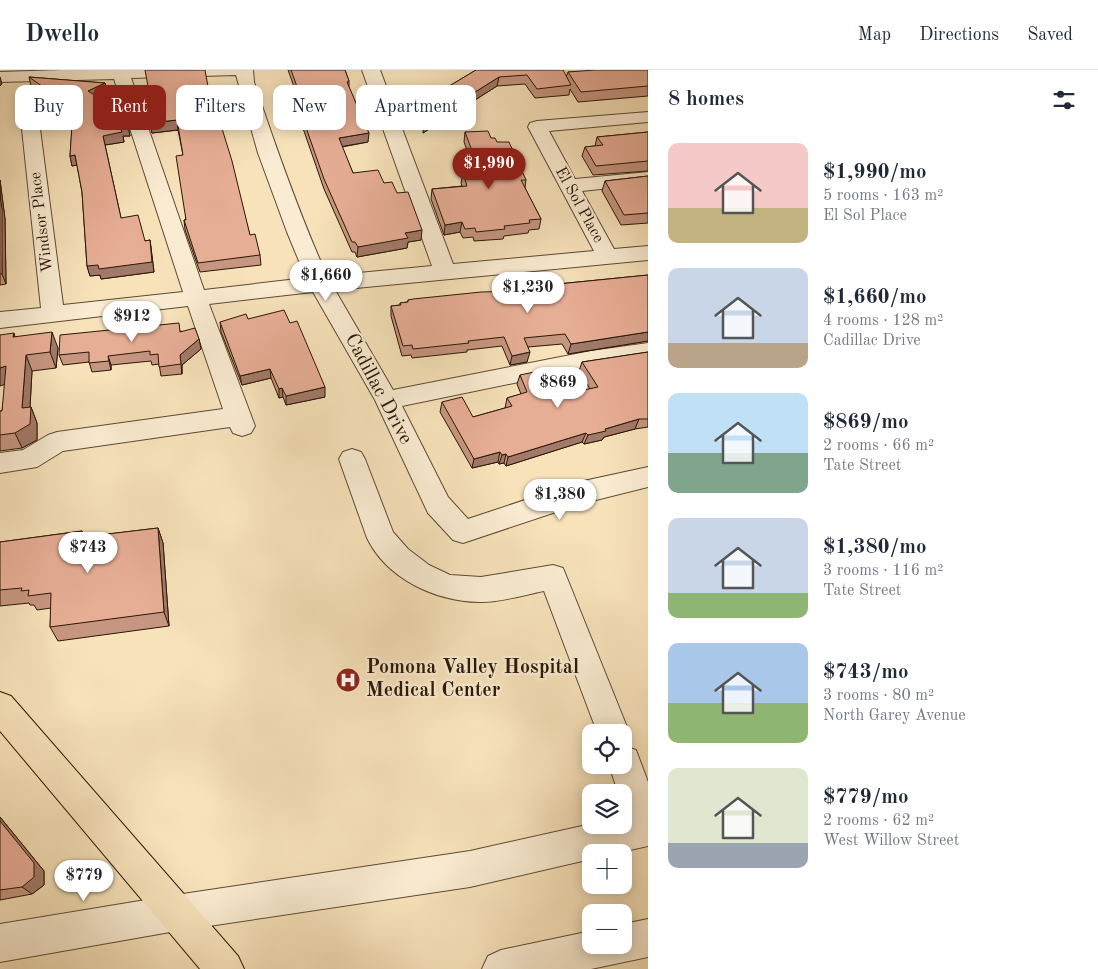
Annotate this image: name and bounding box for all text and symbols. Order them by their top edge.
text: Dwello [25,23,99,47]
text: Map [858,26,891,44]
text: Directions [919,26,999,44]
text: Saved [1027,26,1073,44]
chip: Buy [15,85,83,130]
chip: Rent [93,85,166,130]
chip: Filters [176,85,263,130]
chip: New [273,85,346,130]
chip: Apartment [356,85,476,130]
icon: filters [1050,86,1078,114]
text: 8 homes [668,89,744,110]
pin: $1,990 [448,148,530,190]
text: $1,990 [464,156,514,172]
text: $1,990/mo [823,162,927,183]
icon: home [708,163,768,223]
street label: El Sol Place [552,164,606,246]
street label: Windsor Place [28,171,56,273]
text: 5 rooms · 163 m² [823,188,943,204]
text: El Sol Place [823,208,907,224]
pin: $1,660 [285,260,367,302]
text: $1,660 [301,268,351,284]
pin: $1,230 [487,272,569,314]
text: $1,230 [503,280,553,296]
text: $1,660/mo [823,287,927,308]
icon: home [708,288,768,348]
pin: $912 [102,300,162,343]
text: $912 [113,309,151,325]
text: 4 rooms · 128 m² [823,313,943,329]
street label: Cadillac Drive [340,330,416,448]
text: Cadillac Drive [823,333,921,349]
pin: $869 [528,366,588,409]
text: $869 [539,375,577,391]
text: $869/mo [823,412,909,433]
icon: home [708,413,768,473]
text: 2 rooms · 66 m² [823,438,934,454]
text: Tate Street [823,458,901,474]
pin: $1,380 [519,478,601,521]
text: $1,380 [535,487,585,503]
pin: $743 [58,532,118,574]
text: $1,380/mo [823,537,927,558]
icon: home [708,538,768,598]
text: $743 [69,540,107,556]
text: 3 rooms · 116 m² [823,563,943,579]
text: Tate Street [823,583,901,599]
place label: Pomona Valley Hospital Medical Center [366,658,579,701]
text: $743/mo [823,662,909,683]
icon: home [708,663,768,723]
hospital icon: Pomona Valley Hospital Medical Center [335,667,361,693]
text: 3 rooms · 80 m² [823,688,934,704]
text: North Garey Avenue [823,708,966,724]
map controls [582,724,632,954]
button: locate [582,724,632,774]
button: layers [582,784,632,834]
text: $779/mo [823,787,909,808]
icon: home [708,788,768,848]
text: 2 rooms · 62 m² [823,813,934,829]
text: West Willow Street [823,833,959,849]
button: + [582,844,632,894]
pin: $779 [54,860,114,902]
text: $779 [65,868,103,884]
button: − [582,904,632,954]

